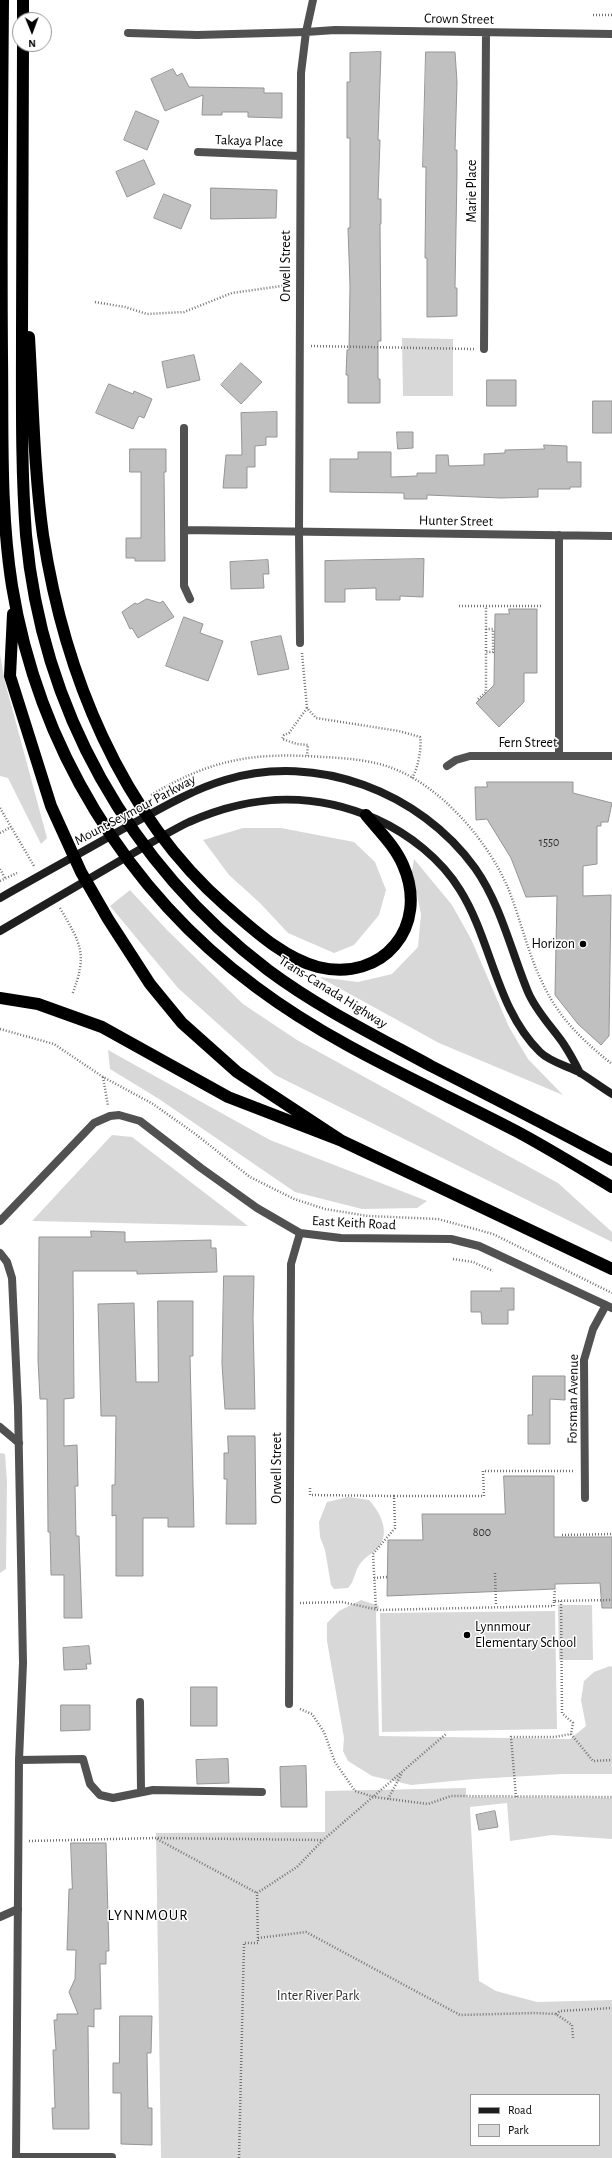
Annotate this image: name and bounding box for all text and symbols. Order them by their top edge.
street label: Crown Street [424,10,494,28]
north arrow [12,12,52,52]
text: N [28,38,36,49]
street label: Takaya Place [215,131,283,151]
street label: Marie Place [464,160,480,222]
street label: Orwell Street [278,230,294,302]
street label: Hunter Street [419,512,493,530]
street label: Fern Street [498,735,558,751]
street label: Mount Seymour Parkway [71,771,199,849]
house number: 1550 [539,835,559,849]
place label: Horizon [532,936,575,952]
marker: Horizon [578,939,588,949]
street label: Trans-Canada Highway [276,952,390,1032]
street label: East Keith Road [312,1212,396,1234]
street label: Forsman Avenue [564,1354,582,1444]
street label: Orwell Street [269,1432,285,1504]
house number: 800 [473,1525,491,1539]
place label: Lynnmour Elementary School [475,1619,576,1652]
marker: Lynnmour Elementary School [462,1630,472,1640]
district label: LYNNMOUR [108,1906,188,1924]
park label: Inter River Park [277,1988,359,2004]
legend [470,2094,600,2146]
text: Road [508,2104,532,2116]
text: Park [508,2124,529,2136]

